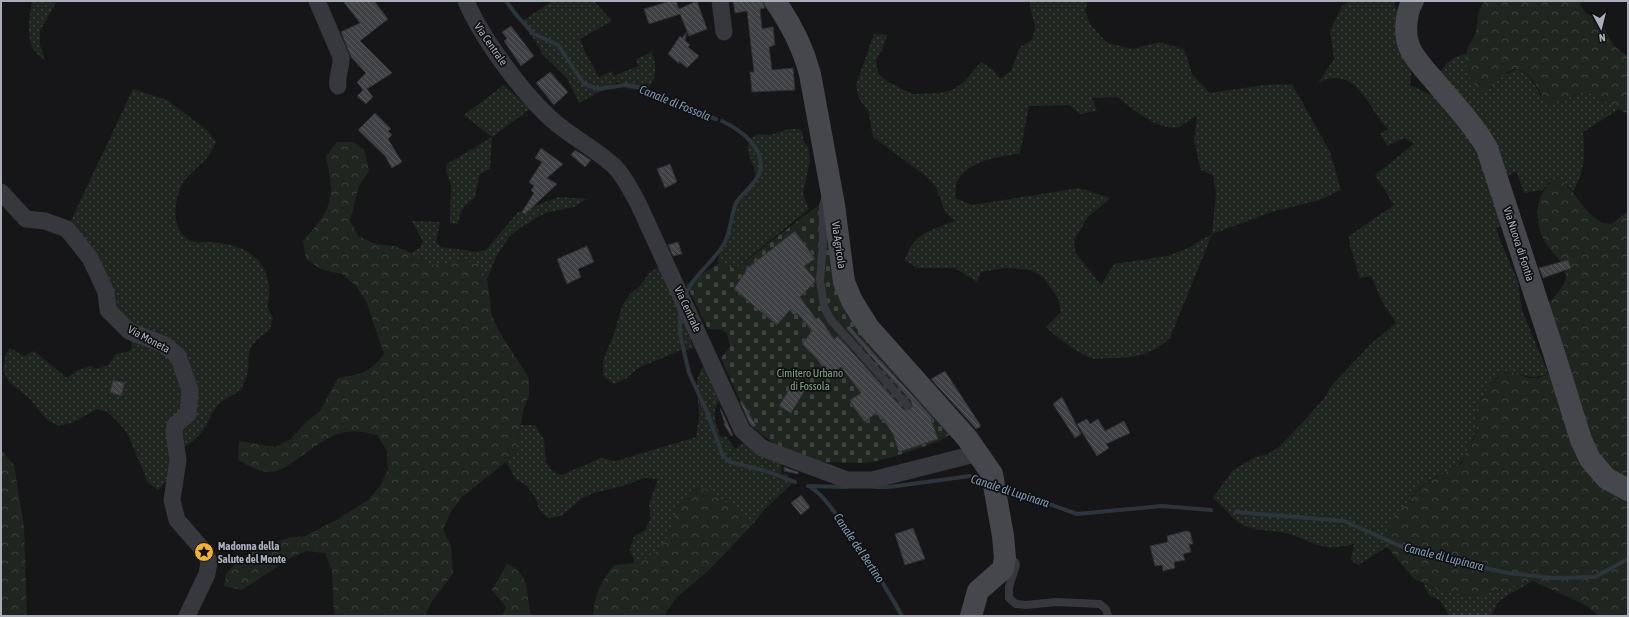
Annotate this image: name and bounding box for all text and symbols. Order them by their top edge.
north arrow [1581,8,1621,48]
street label: Via Centrale [472,21,510,67]
text: N [1598,32,1606,44]
water label: Canale di Fossola [637,82,713,124]
street label: Via Nuova di Fontia [1501,205,1537,283]
street label: Via Agricola [830,221,848,269]
street label: Via Centrale [672,284,704,334]
street label: Via Moneta [126,323,172,355]
park label: Cimitero Urbano di Fossola [777,367,843,392]
water label: Canale di Lupinara [969,472,1051,510]
water label: Canale del Bertino [831,511,888,586]
place label: Madonna della Salute del Monte [218,540,286,565]
water label: Canale di Lupinara [1403,540,1486,574]
place icon: Madonna della Salute del Monte [193,541,215,563]

